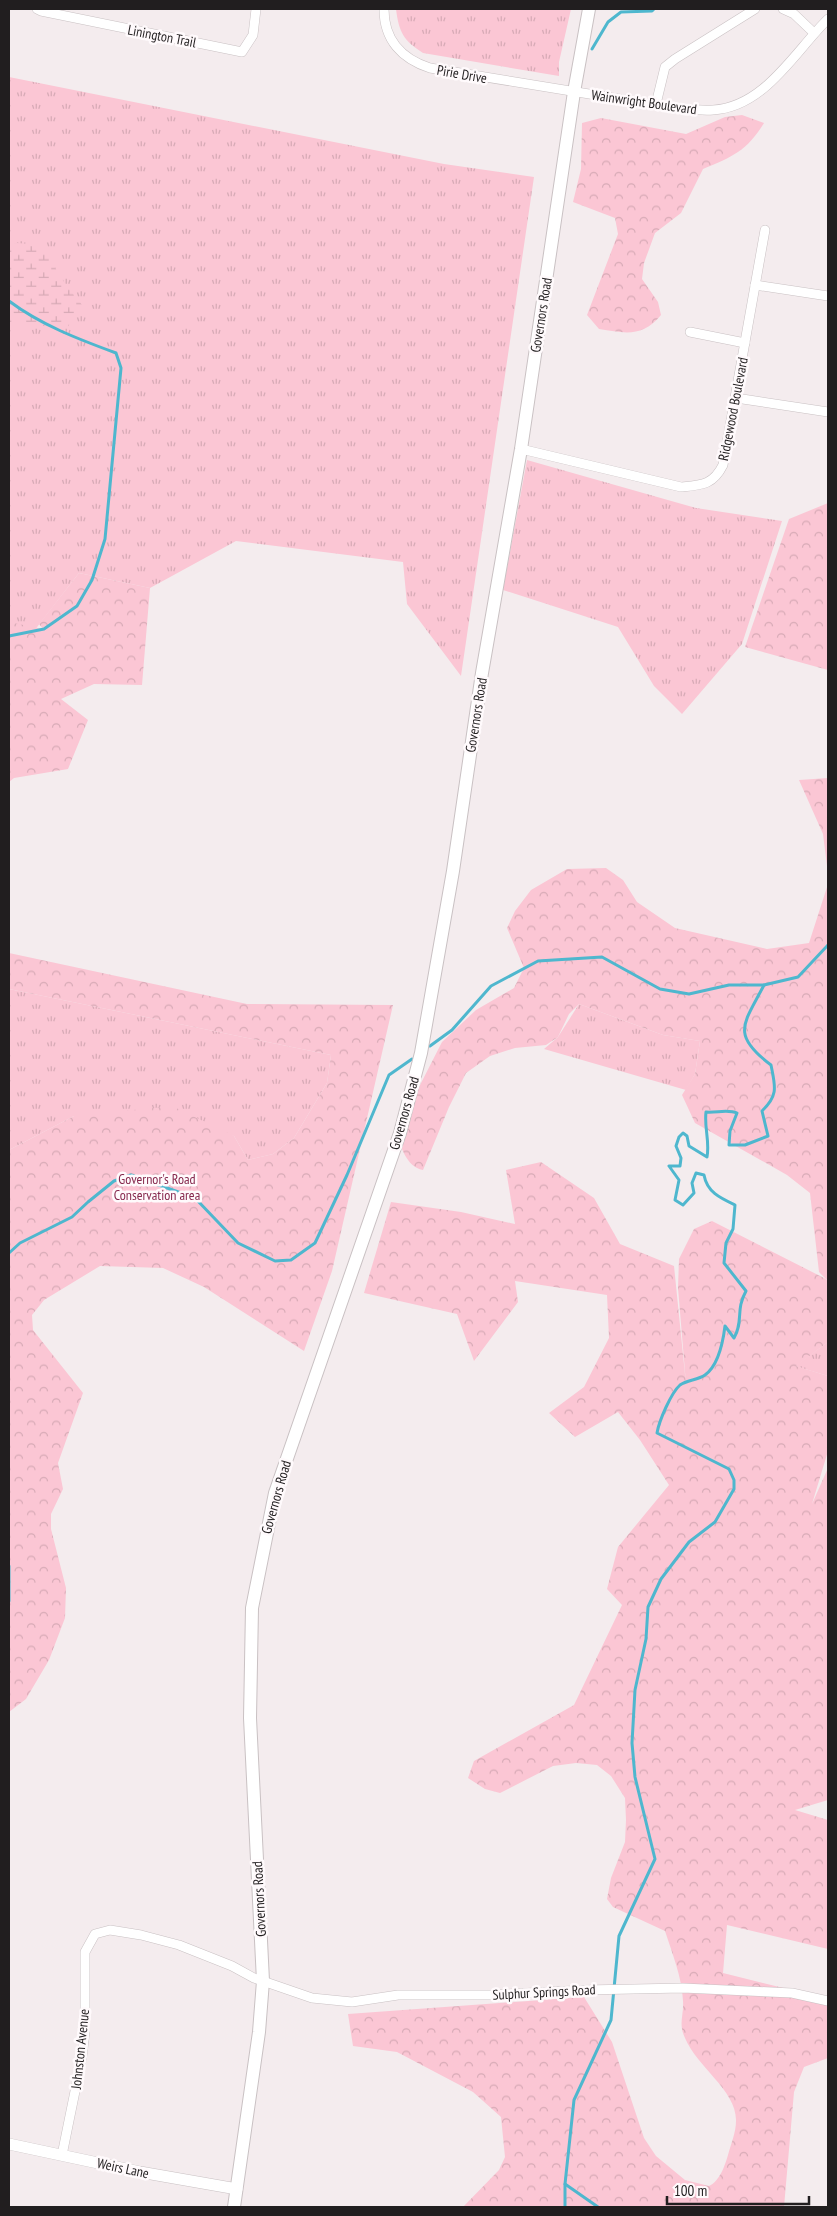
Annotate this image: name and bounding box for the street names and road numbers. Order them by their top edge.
street label: Linington Trail [126,21,199,52]
street label: Pirie Drive [436,61,489,87]
street label: Wainwright Boulevard [590,86,698,118]
street label: Governors Road [526,276,556,354]
street label: Ridgewood Boulevard [714,356,752,462]
street label: Governors Road [461,676,491,754]
street label: Governors Road [385,1074,423,1152]
street label: Governors Road [257,1458,295,1536]
street label: Governors Road [248,1861,270,1937]
street label: Sulphur Springs Road [492,1980,596,2004]
street label: Johnston Avenue [67,2008,93,2091]
street label: Weirs Lane [95,2154,151,2182]

